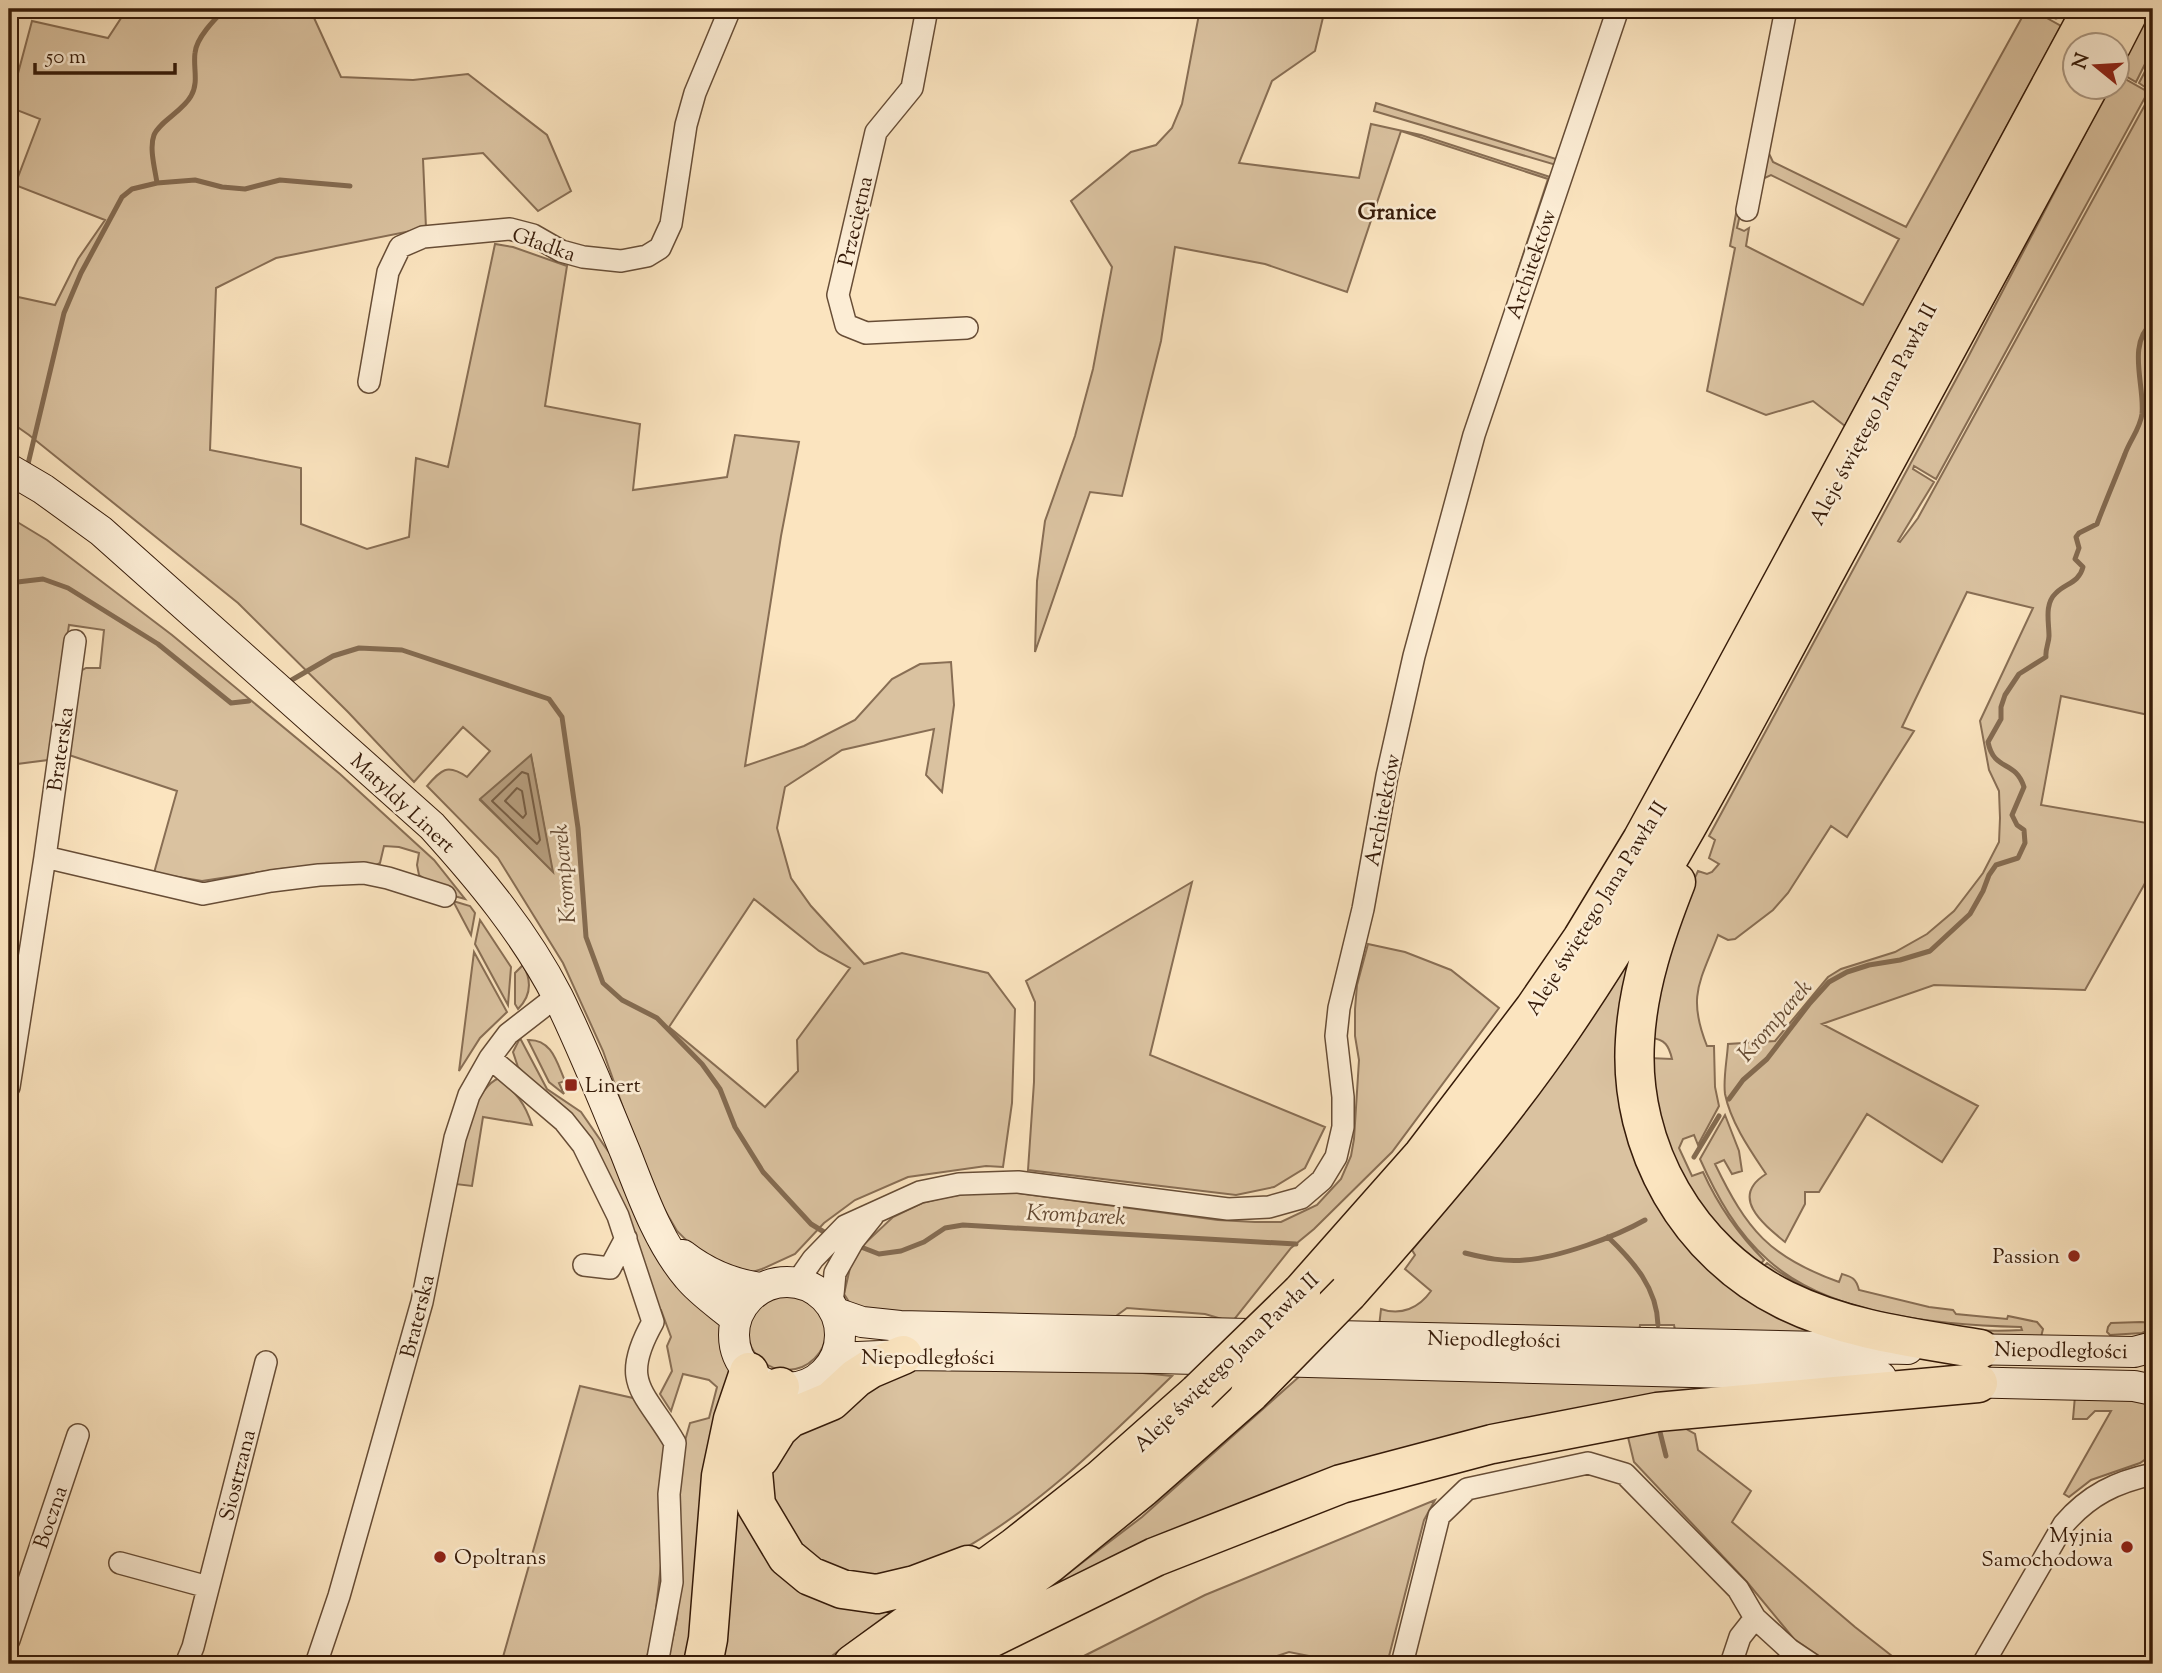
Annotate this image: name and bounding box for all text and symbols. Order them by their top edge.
scale bar [35,32,175,76]
north arrow [2060,32,2130,102]
text: 50 m [45,43,86,73]
text: N [2067,50,2097,73]
street label: Przeciętna [832,173,882,269]
district label: Granice [1357,197,1437,230]
street label: Architektów [1500,206,1566,323]
street label: Gładka [507,221,580,271]
street label: Aleje świętego Jana Pawła II [1803,298,1946,531]
street label: Braterska [41,705,83,793]
street label: Matyldy Linert [342,748,461,861]
street label: Architektów [1358,751,1410,869]
street label: Aleje świętego Jana Pawła II [1519,796,1676,1022]
water label: Kromparek [545,823,586,925]
water label: Kromparek [1731,973,1821,1070]
place label: Linert [585,1072,641,1102]
marker: Linert [563,1077,579,1093]
water label: Kromparek [1025,1197,1127,1236]
place label: Passion [1993,1243,2060,1273]
marker: Passion [2066,1248,2082,1264]
street label: Aleje świętego Jana Pawła II [1128,1267,1327,1460]
street label: Braterska [394,1271,444,1361]
street label: Niepodległości [1427,1325,1561,1357]
street label: Niepodległości [1994,1336,2128,1368]
street label: Niepodległości [861,1344,995,1374]
street label: Siostrzana [213,1426,265,1524]
street label: Boczna [27,1482,77,1553]
place label: Myjnia Samochodowa [1981,1522,2113,1576]
marker: Myjnia Samochodowa [2119,1539,2135,1555]
place label: Opoltrans [454,1544,546,1574]
marker: Opoltrans [432,1549,448,1565]

